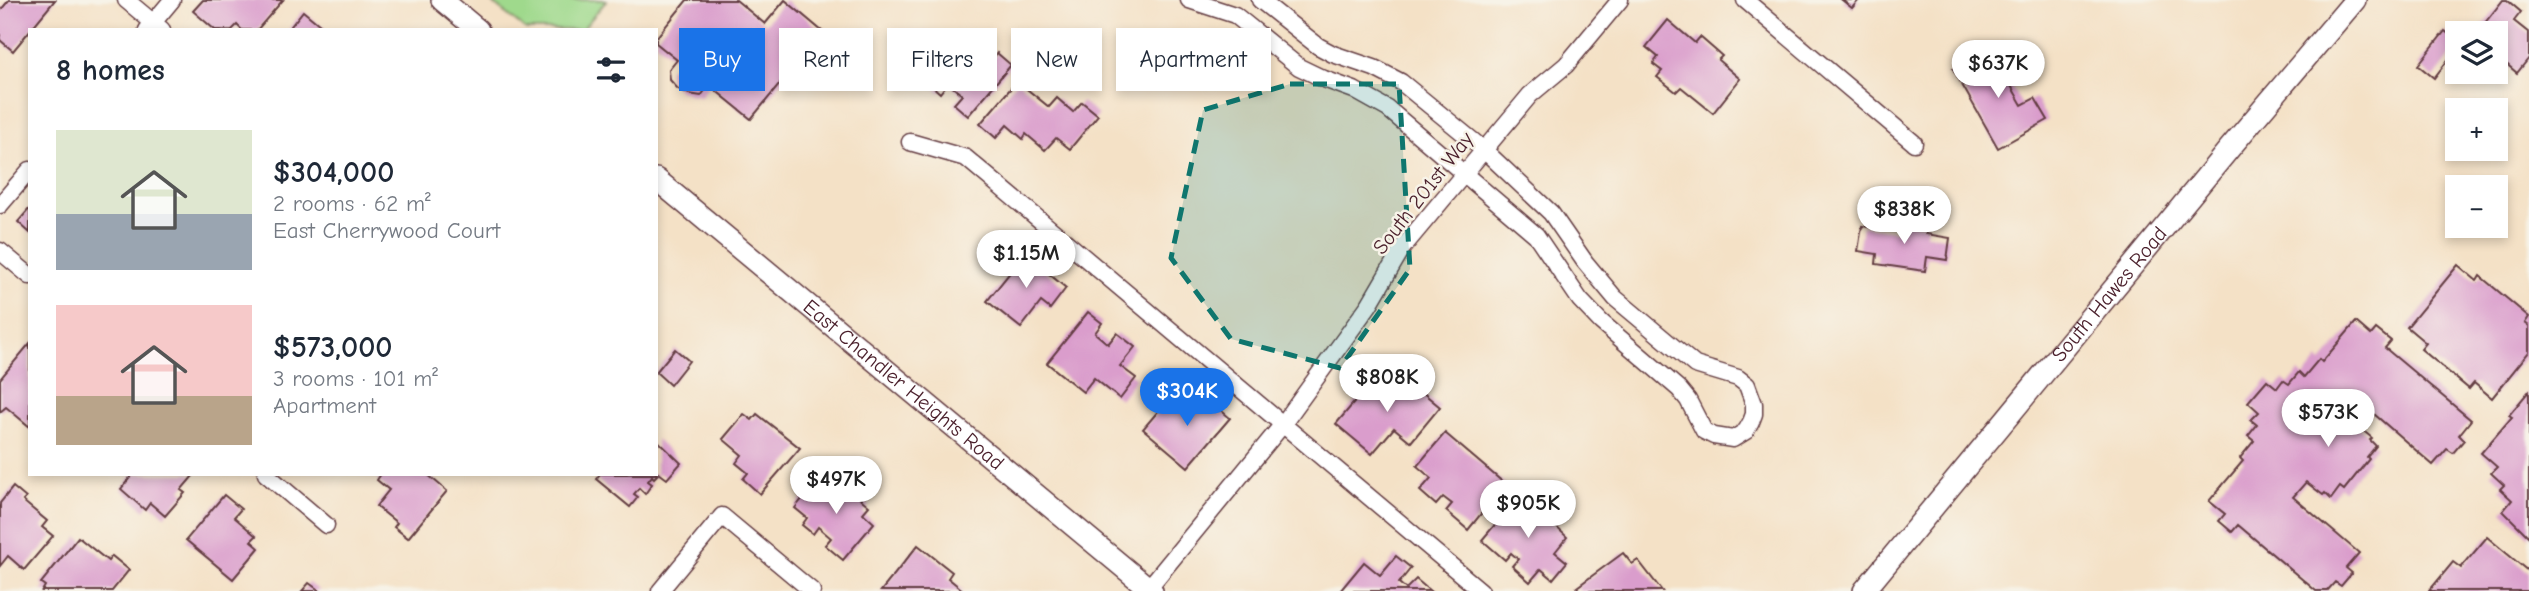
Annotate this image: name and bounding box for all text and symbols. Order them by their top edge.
map controls [2445,21,2508,238]
button: layers [2445,21,2508,84]
chip: Buy [679,28,765,91]
chip: Rent [779,28,873,91]
chip: Filters [887,28,997,91]
chip: New [1011,28,1102,91]
chip: Apartment [1116,28,1271,91]
pin: $637K [1949,41,2047,100]
text: $637K [1968,49,2028,76]
icon: filters [592,51,630,89]
text: 8 homes [56,53,165,88]
button: + [2445,98,2508,161]
street label: South 201st Way [1368,127,1479,259]
text: $304,000 [273,155,394,190]
icon: home [112,158,196,242]
button: − [2445,175,2508,238]
pin: $838K [1855,187,1953,246]
text: 2 rooms · 62 m² [273,190,431,217]
text: $838K [1873,195,1935,222]
text: East Cherrywood Court [273,217,500,244]
street label: South Hawes Road [2047,222,2172,366]
pin: $1.15M [969,230,1083,290]
text: $1.15M [993,239,1059,266]
street label: East Chandler Heights Road [798,294,1009,475]
text: $573,000 [273,330,393,365]
icon: home [112,333,196,417]
pin: $808K [1338,354,1436,414]
text: $808K [1355,363,1419,390]
text: 3 rooms · 101 m² [273,365,438,392]
pin: $304K [1138,368,1236,428]
text: $304K [1156,377,1218,404]
pin: $573K [2279,390,2377,449]
text: Apartment [273,392,376,419]
text: $573K [2298,398,2358,425]
pin: $497K [787,456,885,516]
text: $497K [806,465,866,492]
pin: $905K [1479,480,1577,540]
text: $905K [1496,489,1560,516]

